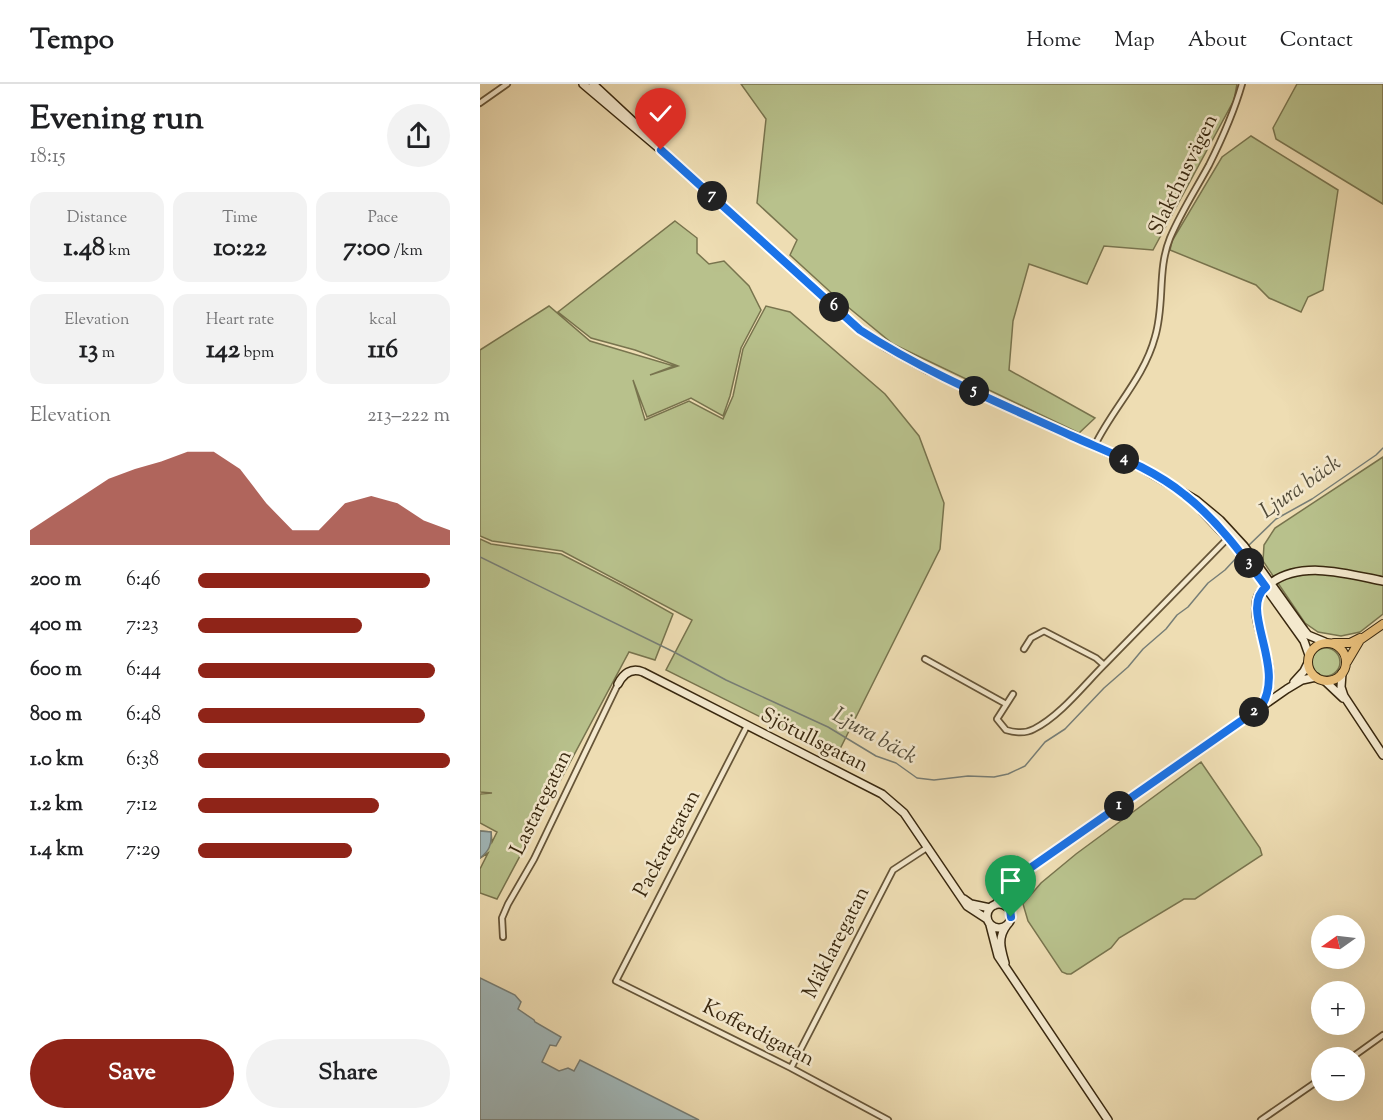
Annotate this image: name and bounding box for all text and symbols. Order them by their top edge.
text: Tempo [30,21,114,61]
text: Home [1026,26,1081,56]
text: Map [1114,26,1155,56]
text: About [1188,26,1247,56]
text: Contact [1280,26,1353,56]
pin [635,88,686,150]
text: Evening run [30,96,204,144]
icon: check [644,97,677,130]
button: share [387,104,450,167]
street label: Slakthusvägen [1142,109,1226,241]
text: 18:15 [30,143,66,172]
pin: 7 [697,181,727,211]
text: 7 [708,184,716,207]
text: Distance [67,207,127,230]
text: Time [222,207,258,230]
text: Pace [368,207,398,230]
text: 1.48 [64,230,105,267]
text: 10:22 [213,230,267,267]
text: 7:00 [343,230,390,267]
text: km [105,240,130,263]
text: /km [390,240,423,263]
pin: 6 [819,292,849,322]
text: 6 [830,295,838,318]
text: Elevation [65,309,129,332]
text: Heart rate [206,309,274,332]
text: kcal [369,309,397,332]
text: 13 [79,332,98,369]
text: 142 [206,332,240,369]
text: 116 [368,332,398,369]
text: m [98,342,115,365]
text: bpm [240,342,274,365]
pin: 5 [959,376,989,406]
text: 5 [971,379,977,402]
text: Elevation [30,402,111,431]
text: 213–222 m [367,402,450,431]
pin: 4 [1109,444,1139,474]
text: 4 [1120,447,1128,470]
water label: Ljura bäck [1254,448,1348,528]
pin: 3 [1234,548,1264,578]
text: 3 [1246,551,1252,574]
text: 200 m [30,566,81,595]
text: 6:46 [126,566,161,595]
text: 400 m [30,611,82,640]
text: 7:23 [126,611,159,640]
text: 600 m [30,656,82,685]
text: 6:44 [126,656,161,685]
pin: 2 [1239,697,1269,727]
water label: Ljura bäck [826,700,922,774]
text: 2 [1250,700,1258,723]
text: 800 m [30,701,82,730]
text: 6:48 [126,701,161,730]
street label: Sjötullsgatan [755,701,873,781]
street label: Lastaregatan [504,745,580,861]
text: 1.0 km [30,746,84,775]
text: 6:38 [126,746,159,775]
street label: Packaregatan [627,785,709,903]
text: 1.2 km [30,791,83,820]
text: 7:12 [126,791,157,820]
pin: 1 [1104,791,1134,821]
text: 1 [1116,794,1122,817]
text: 1.4 km [30,836,84,865]
text: 7:29 [126,836,160,865]
pin [985,855,1036,917]
icon: arrive [994,864,1027,897]
street label: Mäklaregatan [796,882,878,1004]
north arrow [1311,915,1365,969]
map controls [1311,915,1365,1101]
button: + [1311,981,1365,1035]
street label: Kofferdigatan [697,993,819,1075]
button: Save [30,1039,234,1108]
button: Share [246,1039,450,1108]
button: − [1311,1047,1365,1101]

